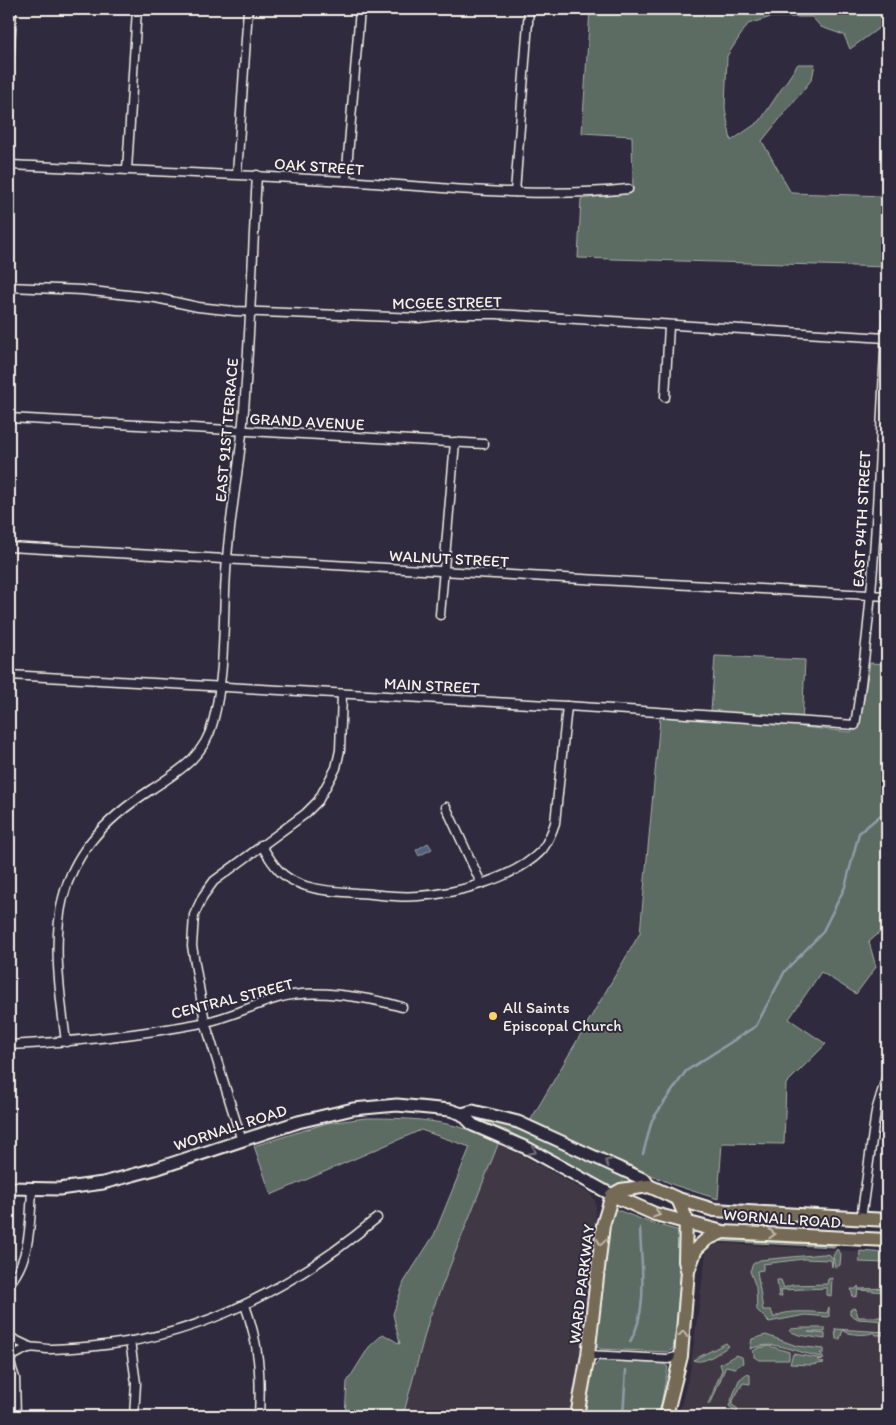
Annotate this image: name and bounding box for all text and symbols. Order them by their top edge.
street label: OAK STREET [273,154,365,179]
street label: MCGEE STREET [392,292,502,313]
street label: EAST 91ST TERRACE [211,357,242,503]
street label: GRAND AVENUE [249,409,365,434]
street label: EAST 94TH STREET [848,450,875,588]
street label: WALNUT STREET [388,546,509,571]
street label: MAIN STREET [384,674,480,697]
street label: CENTRAL STREET [169,974,295,1023]
place label: All Saints Episcopal Church [503,998,622,1035]
marker: All Saints Episcopal Church [487,1010,499,1022]
street label: WORNALL ROAD [171,1100,290,1155]
one-way arrow [527,1145,536,1155]
one-way arrow [604,1158,613,1168]
street label: WORNALL ROAD [722,1205,842,1232]
one-way arrow [652,1208,661,1218]
street label: WARD PARKWAY [565,1223,598,1345]
one-way arrow [768,1229,776,1240]
one-way arrow [596,1238,607,1246]
one-way arrow [677,1330,688,1338]

